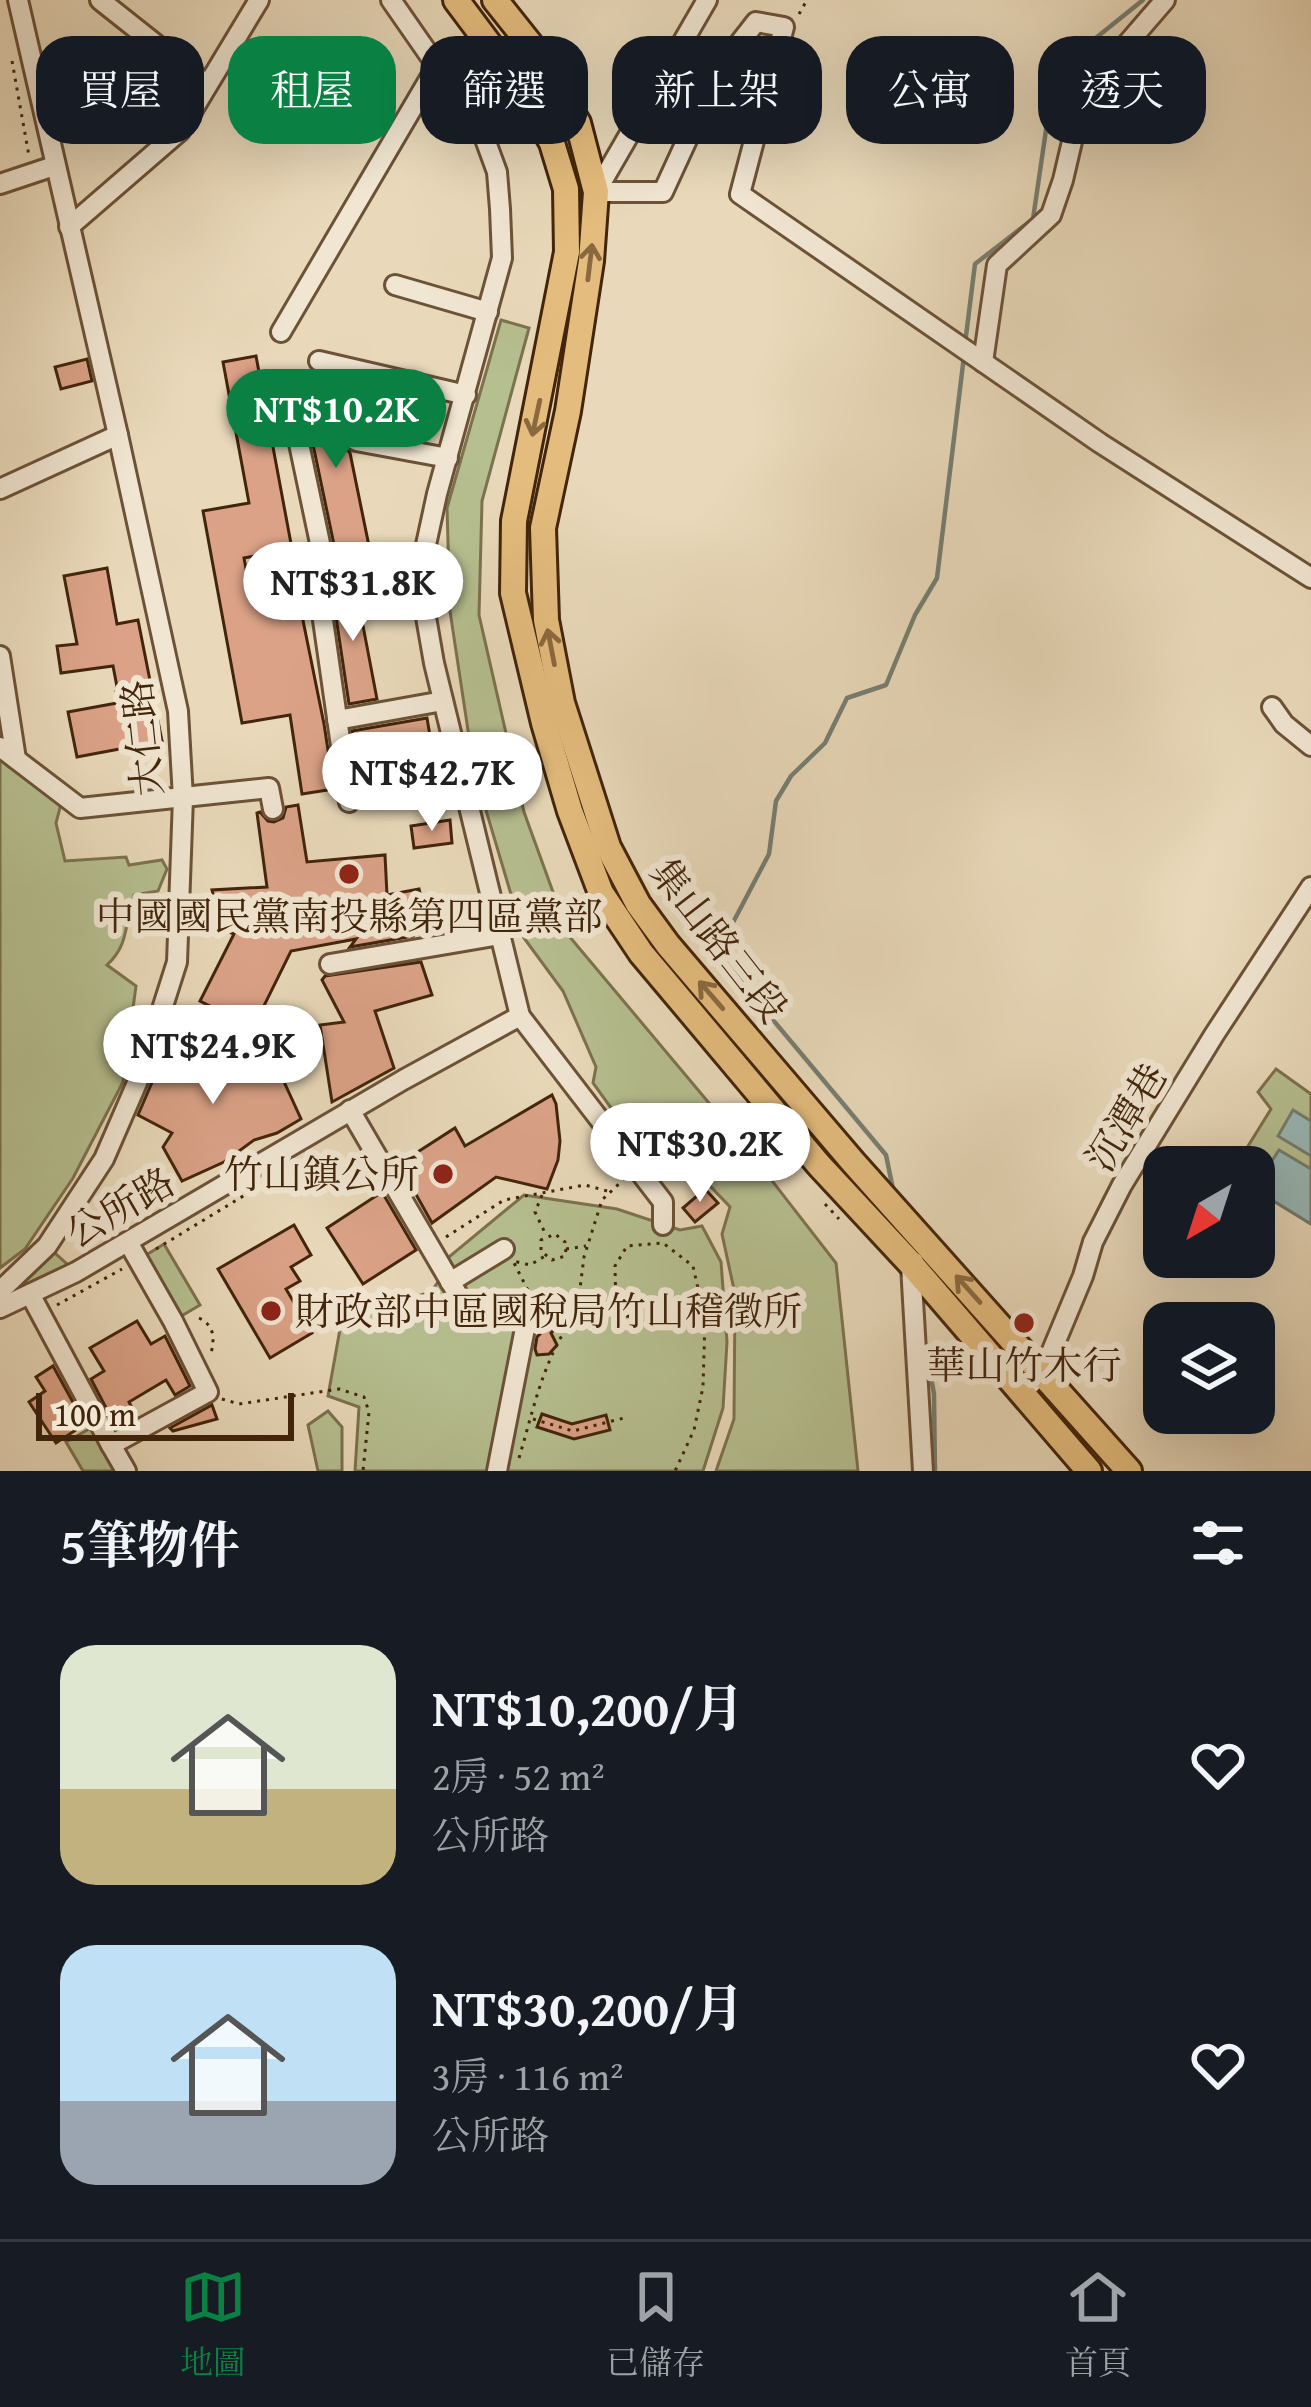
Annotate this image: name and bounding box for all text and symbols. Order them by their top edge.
chip: 買屋 [36,36,204,144]
chip: 租屋 [228,36,396,144]
chip: 篩選 [420,36,588,144]
chip: 新上架 [612,36,822,144]
chip: 公寓 [846,36,1014,144]
chip: 透天 [1038,36,1206,144]
one-way arrow [579,243,601,282]
pin: NT$10.2K [212,369,460,471]
text: NT$10.2K [253,379,419,436]
one-way arrow [524,398,546,437]
pin: NT$31.8K [229,542,477,644]
text: NT$31.8K [270,552,436,609]
one-way arrow [539,629,561,668]
street label: 大仁路 [107,677,176,799]
pin: NT$42.7K [308,732,556,834]
text: NT$42.7K [349,742,515,799]
street label: 集山路三段 [637,845,802,1034]
marker: 中國國民黨南投縣第四區黨部 [336,861,362,887]
place label: 中國國民黨南投縣第四區黨部 [95,887,603,944]
one-way arrow [698,980,726,1011]
pin: NT$24.9K [89,1005,337,1107]
text: NT$24.9K [130,1015,296,1072]
street label: 沉潭巷 [1071,1052,1180,1182]
pin: NT$30.2K [576,1103,824,1205]
text: NT$30.2K [617,1113,783,1170]
place label: 竹山鎮公所 [224,1145,419,1202]
north arrow [1143,1146,1275,1278]
map controls [1143,1146,1275,1434]
street label: 公所路 [55,1153,185,1261]
marker: 竹山鎮公所 [430,1161,456,1187]
one-way arrow [955,1274,982,1304]
place label: 財政部中區國稅局竹山稽徵所 [295,1282,802,1339]
marker: 財政部中區國稅局竹山稽徵所 [258,1298,284,1324]
button: layers [1143,1302,1275,1434]
marker: 華山竹木行 [1011,1310,1037,1336]
place label: 華山竹木行 [926,1336,1122,1393]
scale bar [36,1387,294,1440]
text: 100 m [54,1390,136,1438]
text: 5筆物件 [60,1507,239,1582]
icon: filters [1185,1510,1251,1576]
text: NT$10,200/月 [432,1670,745,1745]
icon: home [156,1693,300,1837]
icon: heart [1185,1732,1251,1798]
text: 2房 · 52 m² [432,1747,605,1804]
text: 公所路 [432,1806,549,1863]
text: NT$30,200/月 [432,1970,745,2045]
icon: home [156,1993,300,2137]
icon: heart [1185,2032,1251,2098]
text: 3房 · 116 m² [432,2047,623,2104]
text: 公所路 [432,2106,549,2163]
tab: 地圖 [180,2264,246,2386]
tab: 已儲存 [606,2264,705,2386]
tab: 首頁 [1065,2264,1131,2386]

